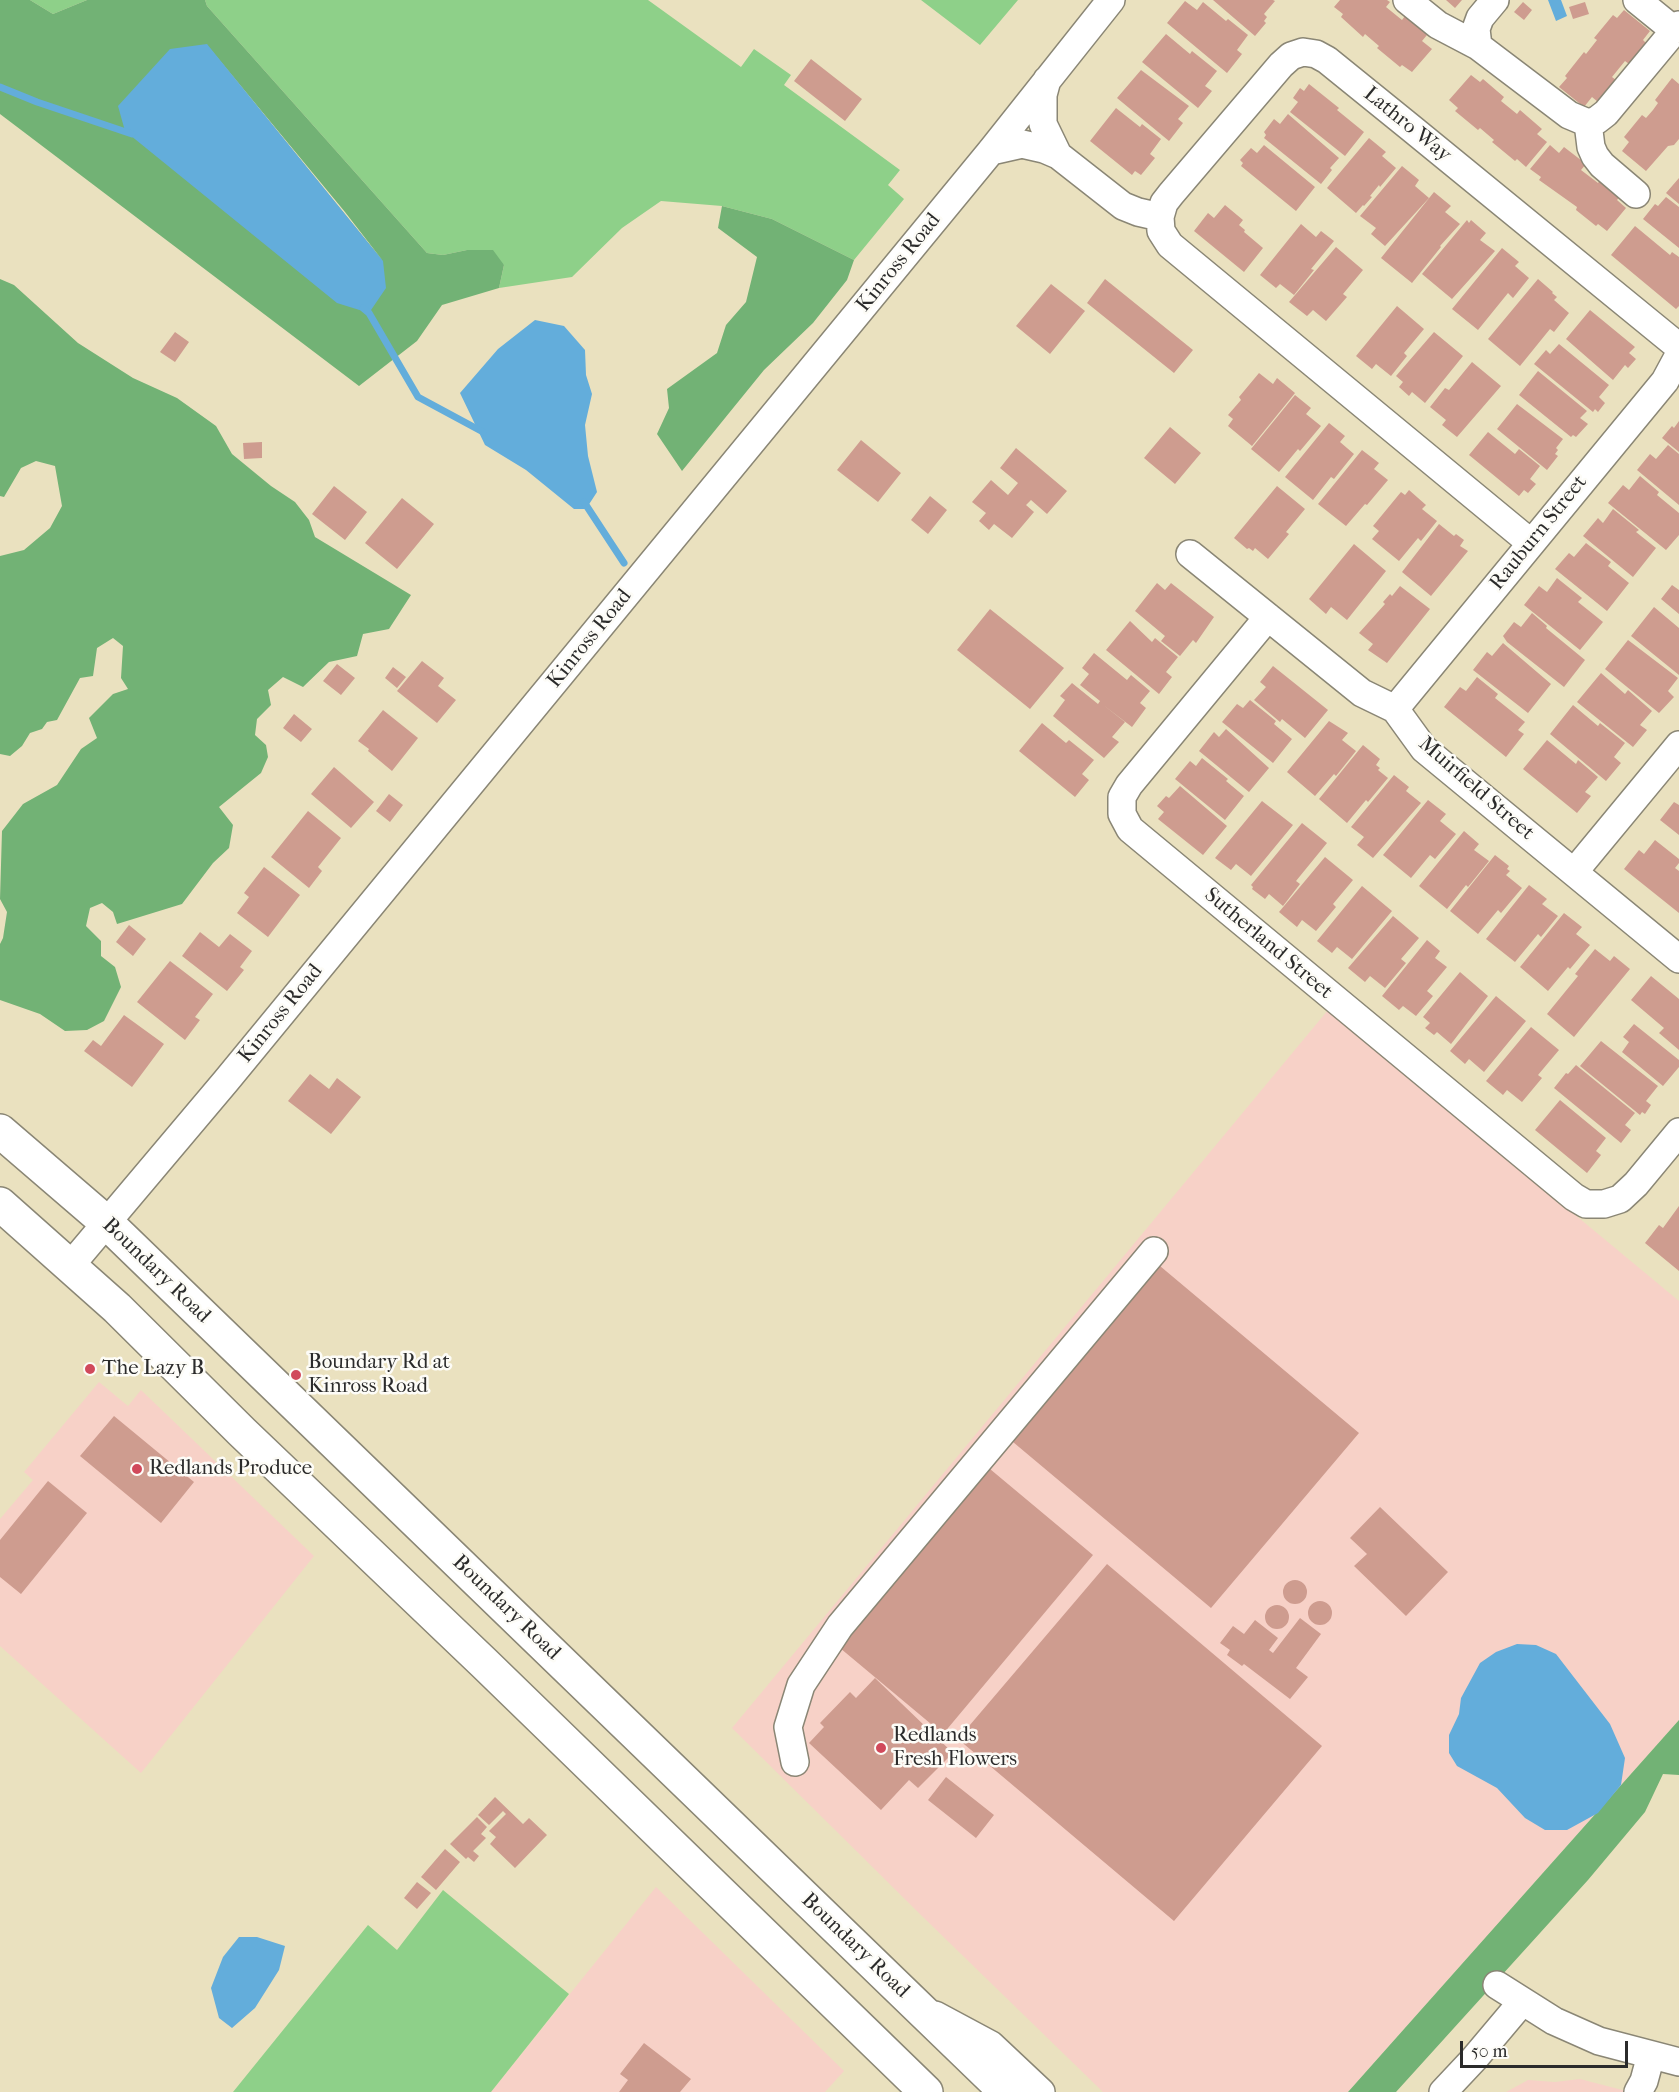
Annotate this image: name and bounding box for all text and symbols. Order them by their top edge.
street label: Lathro Way [1358,82,1456,168]
street label: Kinross Road [851,208,947,318]
street label: Rauburn Street [1485,470,1593,596]
street label: Kinross Road [542,584,638,694]
street label: Muirfield Street [1413,732,1539,846]
street label: Sutherland Street [1199,883,1337,1005]
street label: Kinross Road [233,959,329,1069]
street label: Boundary Road [97,1213,215,1329]
place label: Boundary Rd at Kinross Road [308,1350,450,1400]
place label: The Lazy B [102,1356,204,1382]
marker: The Lazy B [83,1362,97,1376]
marker: Boundary Rd at Kinross Road [289,1368,303,1382]
place label: Redlands Produce [149,1456,312,1482]
marker: Redlands Produce [130,1462,144,1476]
street label: Boundary Road [447,1550,565,1666]
place label: Redlands Fresh Flowers [893,1723,1017,1773]
marker: Redlands Fresh Flowers [874,1741,888,1755]
street label: Boundary Road [796,1888,914,2004]
scale bar [1463,2029,1631,2067]
text: 50 m [1471,2041,1507,2062]

